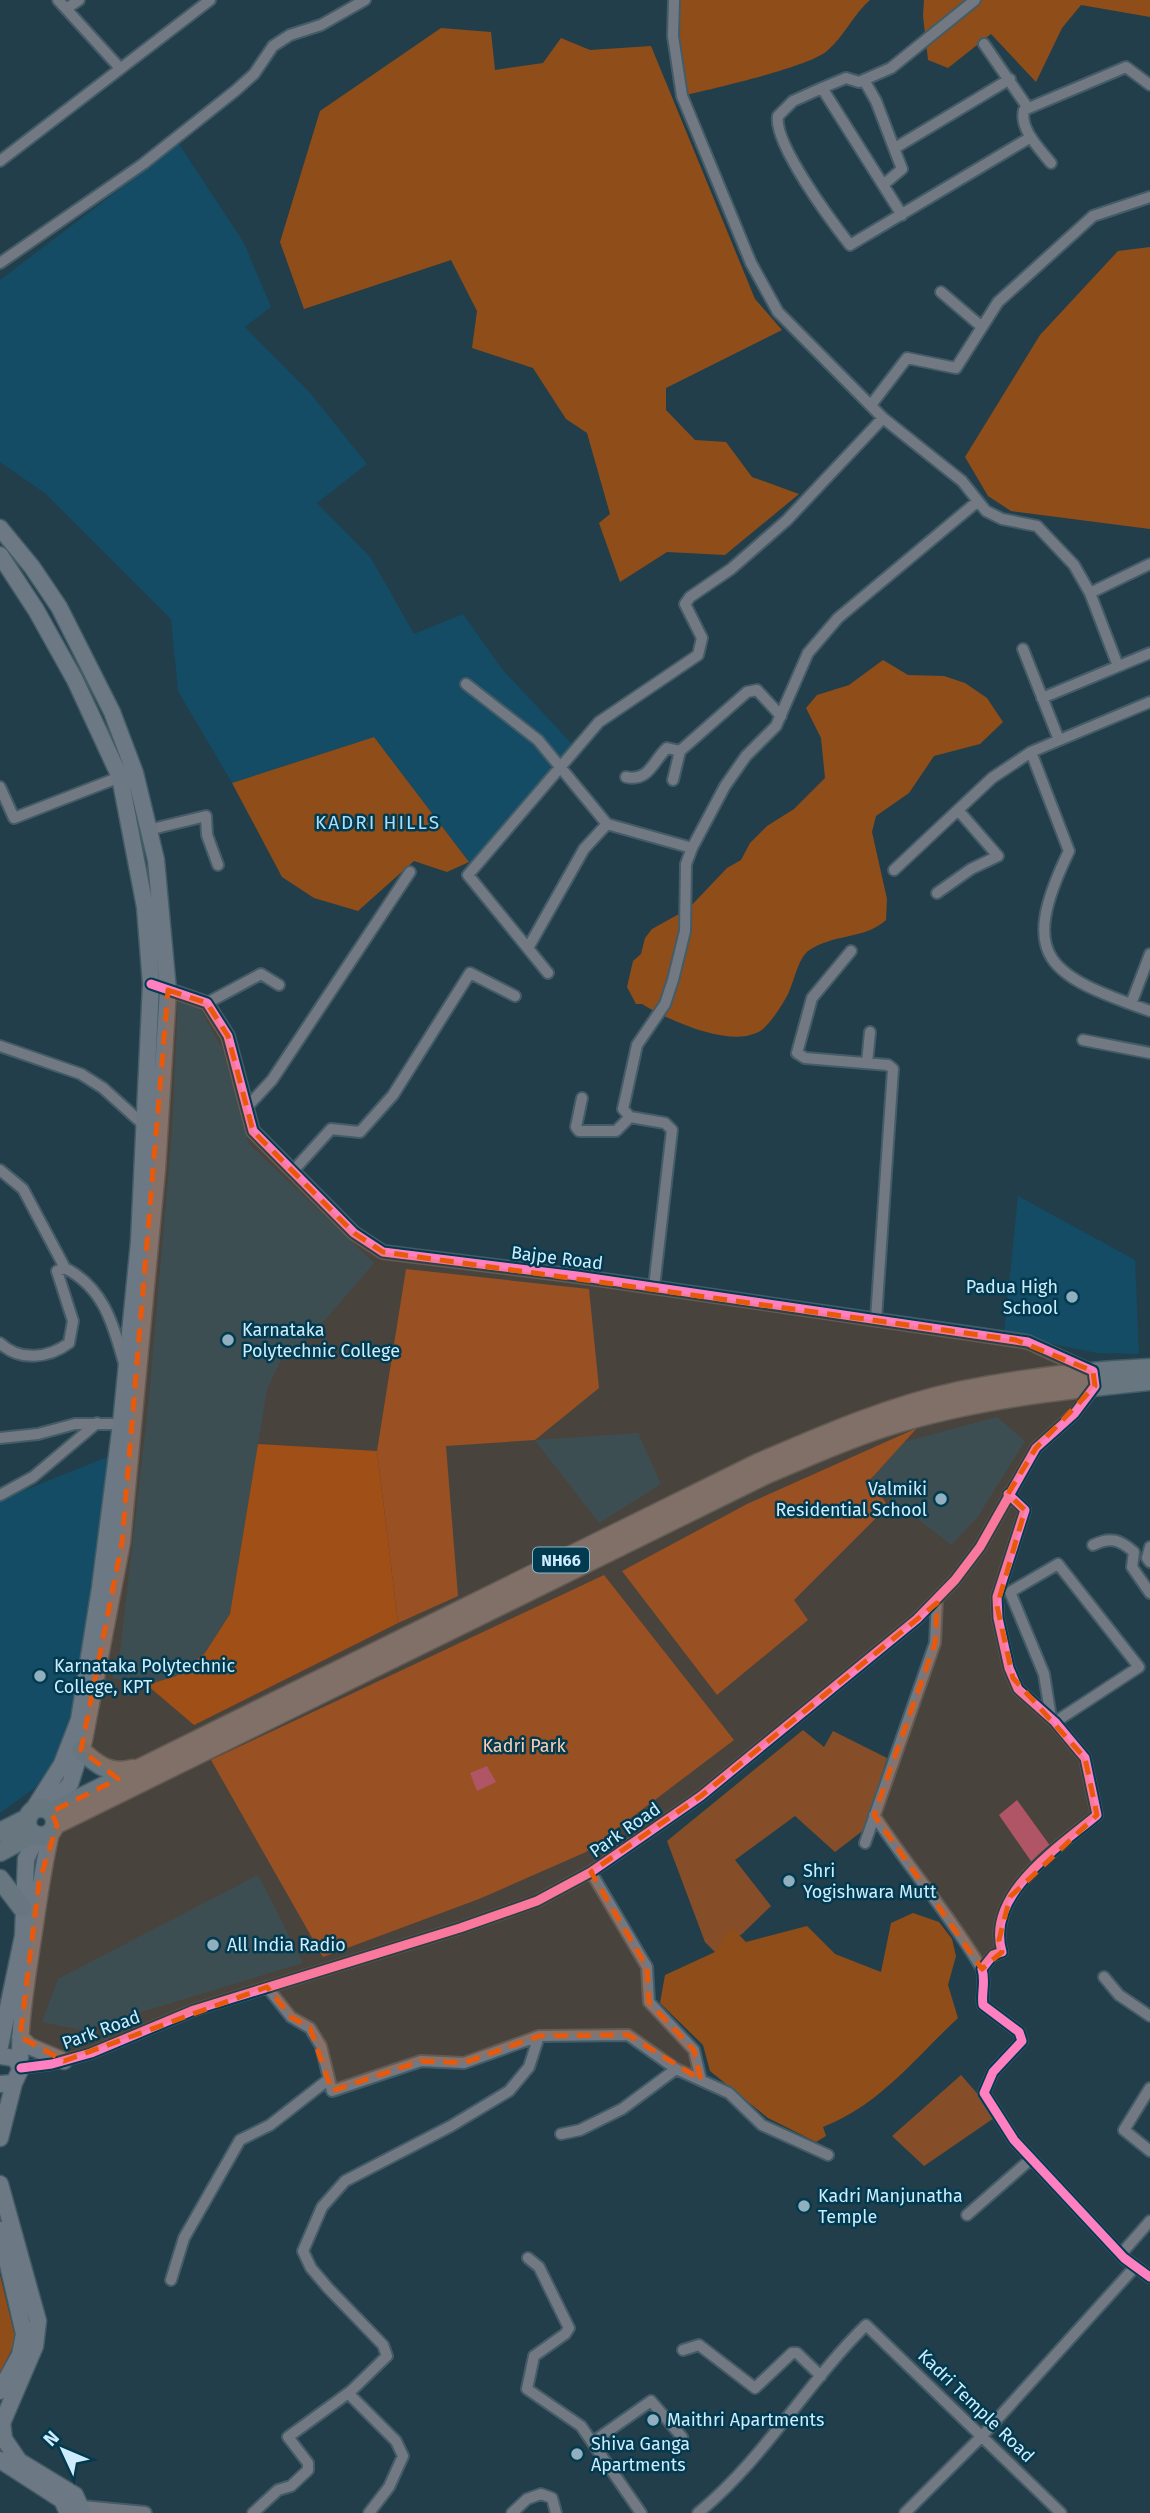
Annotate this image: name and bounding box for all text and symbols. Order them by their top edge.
district label: KADRI HILLS [315,811,441,834]
street label: Bajpe Road [510,1241,604,1275]
place label: Padua High School [966,1276,1058,1319]
marker: Padua High School [1064,1289,1080,1305]
place label: Karnataka Polytechnic College [242,1319,400,1362]
marker: Karnataka Polytechnic College [220,1332,236,1348]
place label: Valmiki Residential School [775,1478,927,1521]
marker: Valmiki Residential School [933,1491,949,1507]
road number: NH66 [533,1548,589,1572]
place label: Karnataka Polytechnic College, KPT [54,1655,235,1698]
marker: Karnataka Polytechnic College, KPT [32,1668,48,1684]
park label: Kadri Park [482,1735,566,1757]
street label: Park Road [585,1798,665,1862]
place label: Shri Yogishwara Mutt [803,1860,937,1903]
marker: Shri Yogishwara Mutt [781,1873,797,1889]
place label: All India Radio [227,1934,346,1956]
marker: All India Radio [205,1937,221,1953]
street label: Park Road [59,2006,143,2054]
place label: Kadri Manjunatha Temple [818,2185,963,2228]
marker: Kadri Manjunatha Temple [796,2198,812,2214]
street label: Kadri Temple Road [913,2345,1039,2467]
place label: Maithri Apartments [667,2409,824,2431]
marker: Maithri Apartments [645,2412,661,2428]
north arrow [28,2415,98,2485]
text: N [38,2426,64,2451]
place label: Shiva Ganga Apartments [591,2433,690,2476]
marker: Shiva Ganga Apartments [569,2446,585,2462]

